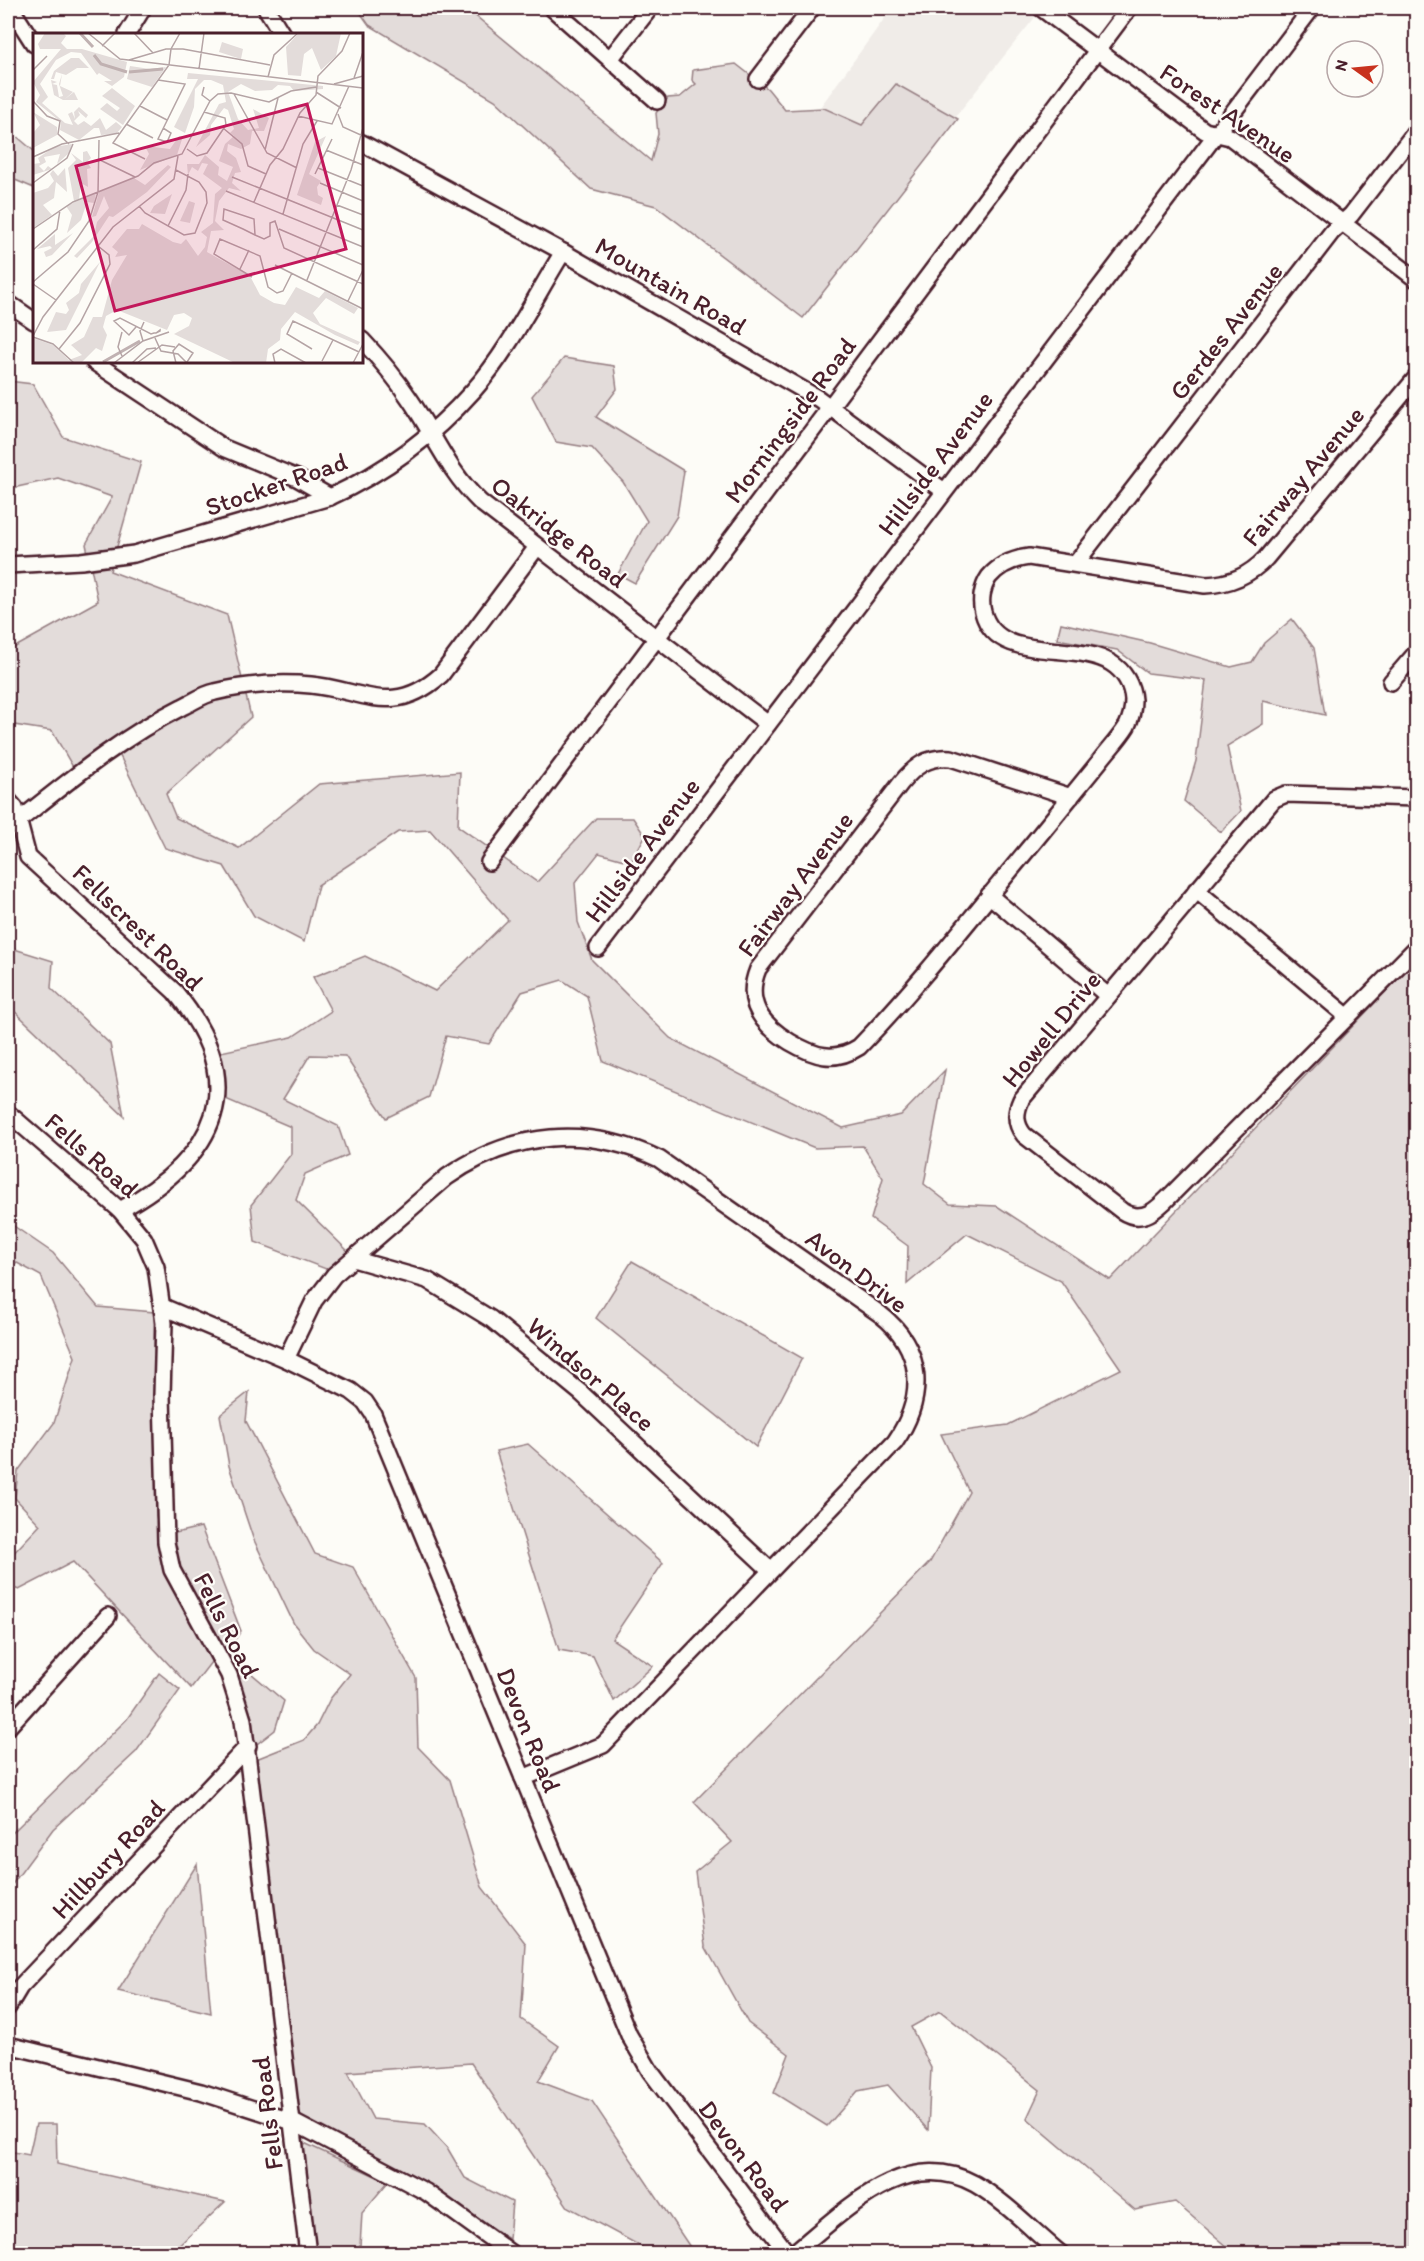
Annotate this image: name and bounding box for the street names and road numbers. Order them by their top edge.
street label: Forest Avenue [1154,56,1302,170]
street label: Mountain Road [589,230,753,343]
street label: Gerdes Avenue [1162,256,1290,406]
street label: Morningside Road [717,330,863,509]
street label: Hillside Avenue [870,384,1000,542]
street label: Fairway Avenue [1235,399,1371,553]
street label: Stocker Road [201,445,351,523]
street label: Oakridge Road [485,469,633,595]
street label: Hillside Avenue [577,771,707,929]
street label: Fairway Avenue [730,805,860,963]
street label: Fellscrest Road [66,857,210,997]
street label: Howell Drive [994,964,1108,1094]
street label: Fells Road [38,1105,146,1205]
street label: Avon Drive [800,1222,914,1320]
street label: Windsor Place [521,1310,661,1438]
street label: Fells Road [187,1567,268,1684]
street label: Devon Road [490,1663,568,1797]
street label: Hillbury Road [44,1792,172,1926]
street label: Fells Road [244,2054,290,2172]
street label: Devon Road [692,2094,796,2218]

